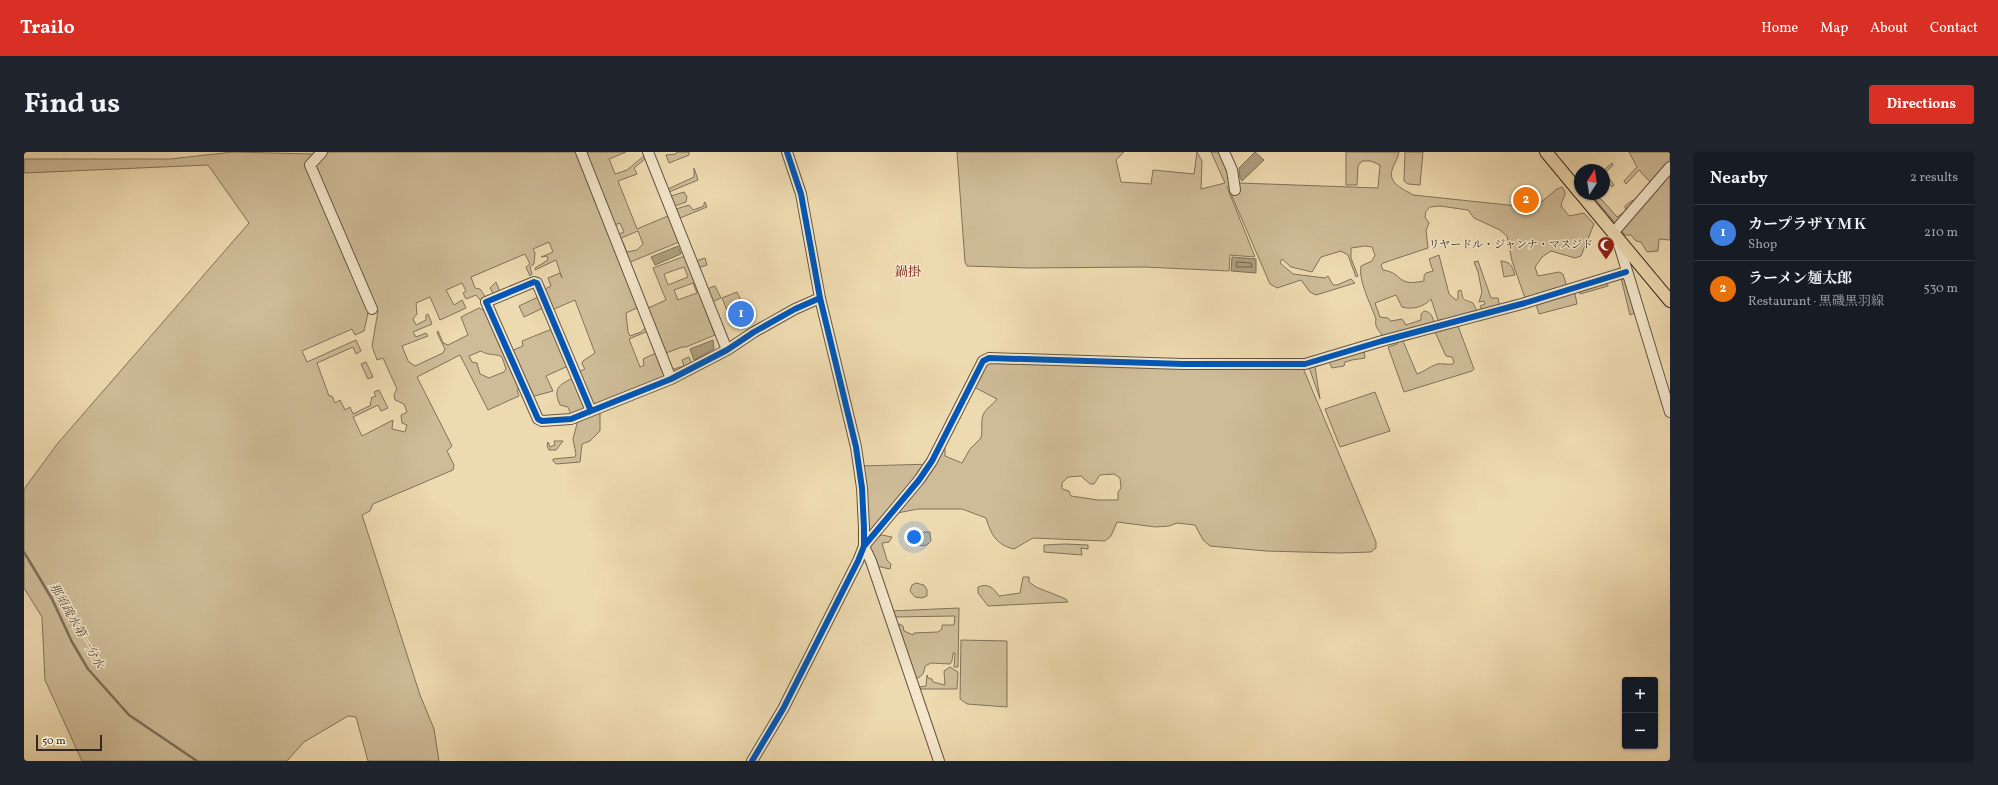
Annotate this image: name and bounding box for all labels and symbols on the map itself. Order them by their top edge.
north arrow [1574,164,1610,200]
pin: 2 [1513,185,1539,215]
mosque icon: リヤードル・ジャンナ・マスジド [1596,235,1616,260]
place label: リヤードル・ジャンナ・マスジド [1428,238,1593,253]
district label: 鍋掛 [895,264,921,282]
pin: 1 [728,299,754,329]
your location [904,527,924,547]
water label: 那須疏水第一分水 [45,580,107,672]
scale bar [36,733,102,752]

